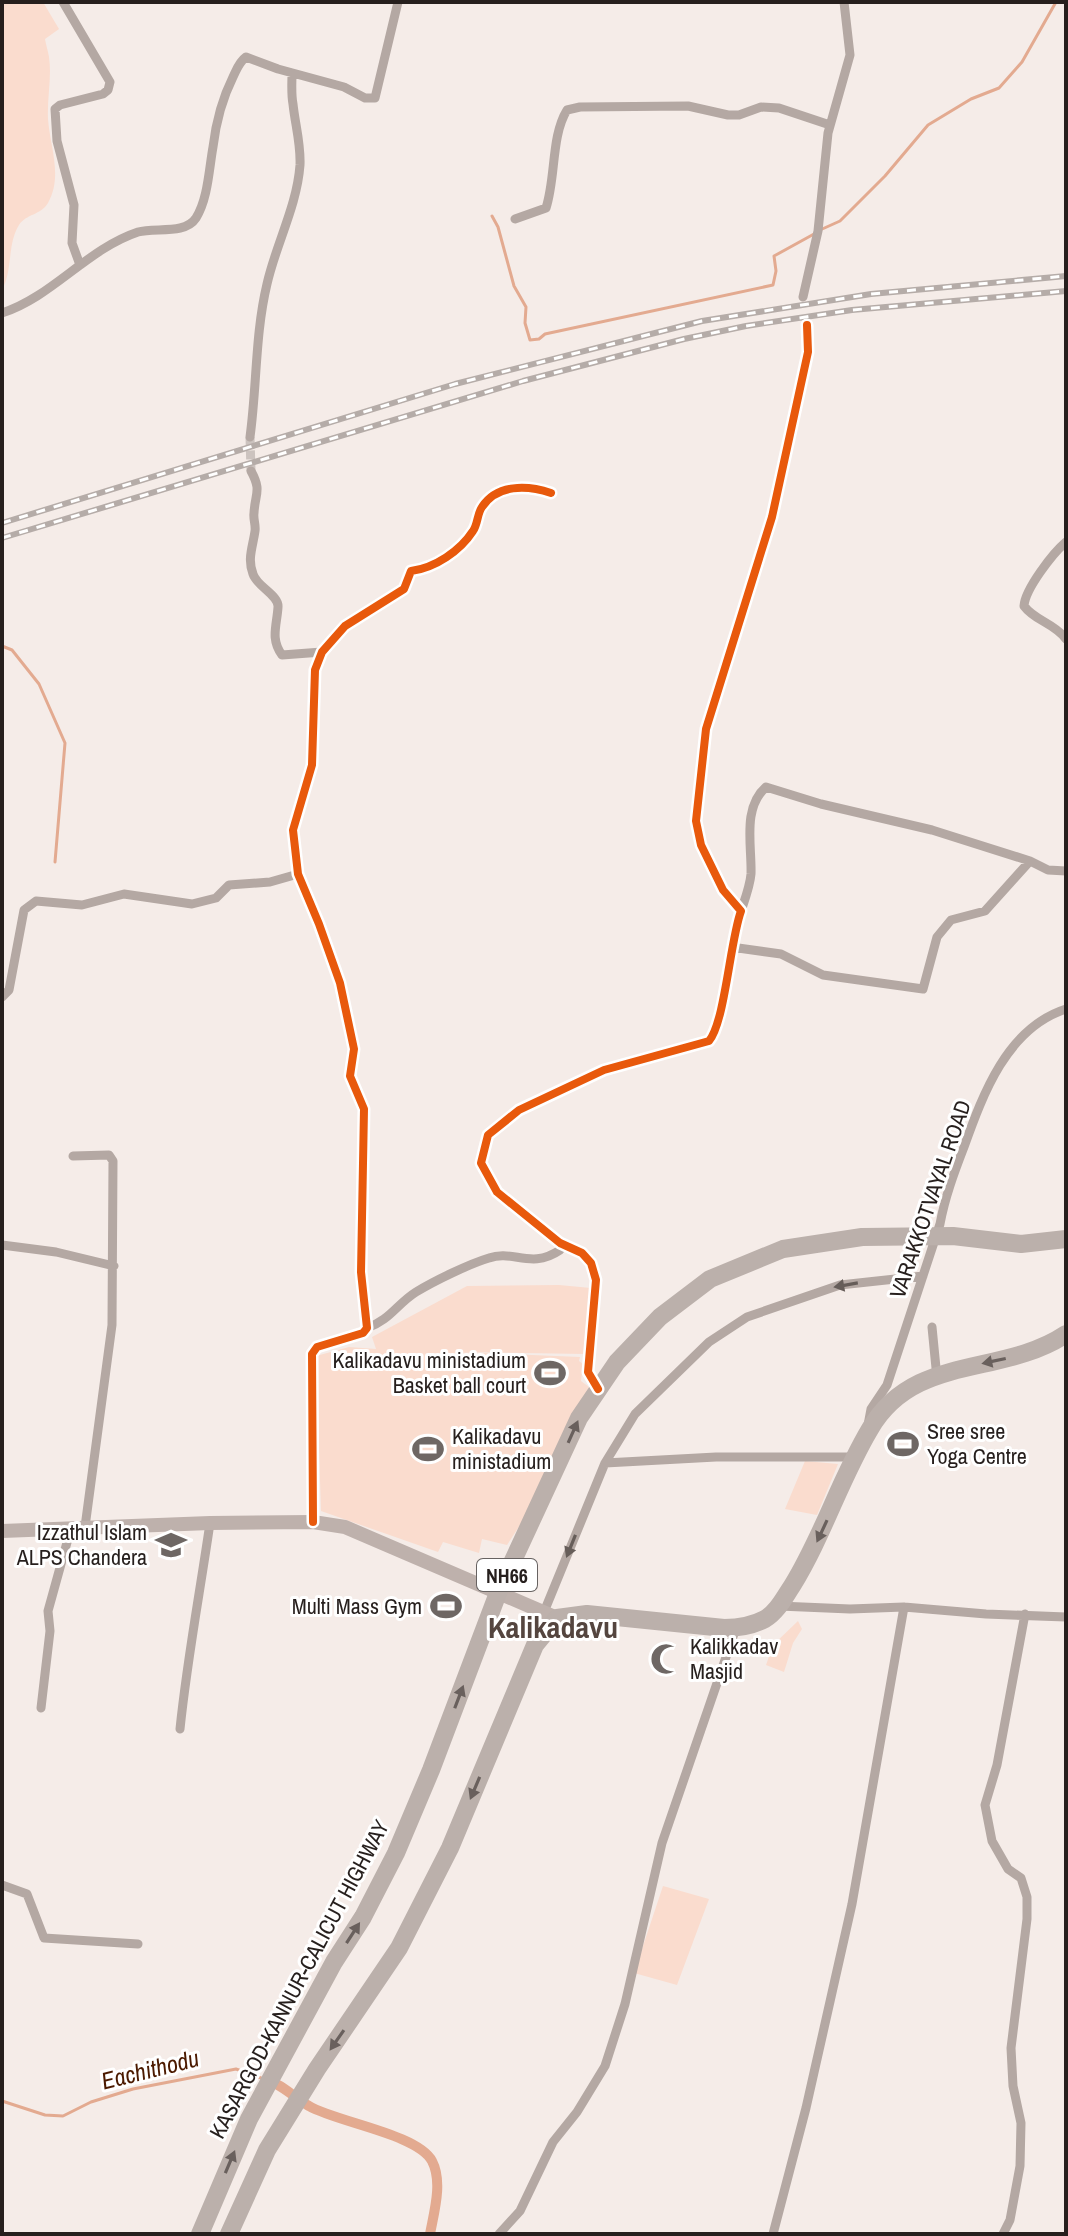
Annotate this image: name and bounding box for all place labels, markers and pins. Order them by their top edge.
place label: Kalikadavu ministadium Basket ball court [332,1345,526,1400]
sports icon: Kalikadavu ministadium Basket ball court [533,1356,567,1390]
place label: Sree sree Yoga Centre [927,1416,1027,1471]
place label: Kalikadavu ministadium [452,1421,551,1476]
sports icon: Sree sree Yoga Centre [886,1427,920,1461]
sports icon: Kalikadavu ministadium [411,1432,445,1466]
place label: Izzathul Islam ALPS Chandera [16,1517,147,1572]
school or university icon: Izzathul Islam ALPS Chandera [154,1528,188,1562]
sports icon: Multi Mass Gym [429,1589,463,1623]
place label: Multi Mass Gym [292,1591,422,1621]
place label: Kalikkadav Masjid [690,1631,778,1686]
mosque icon: Kalikkadav Masjid [649,1642,683,1676]

